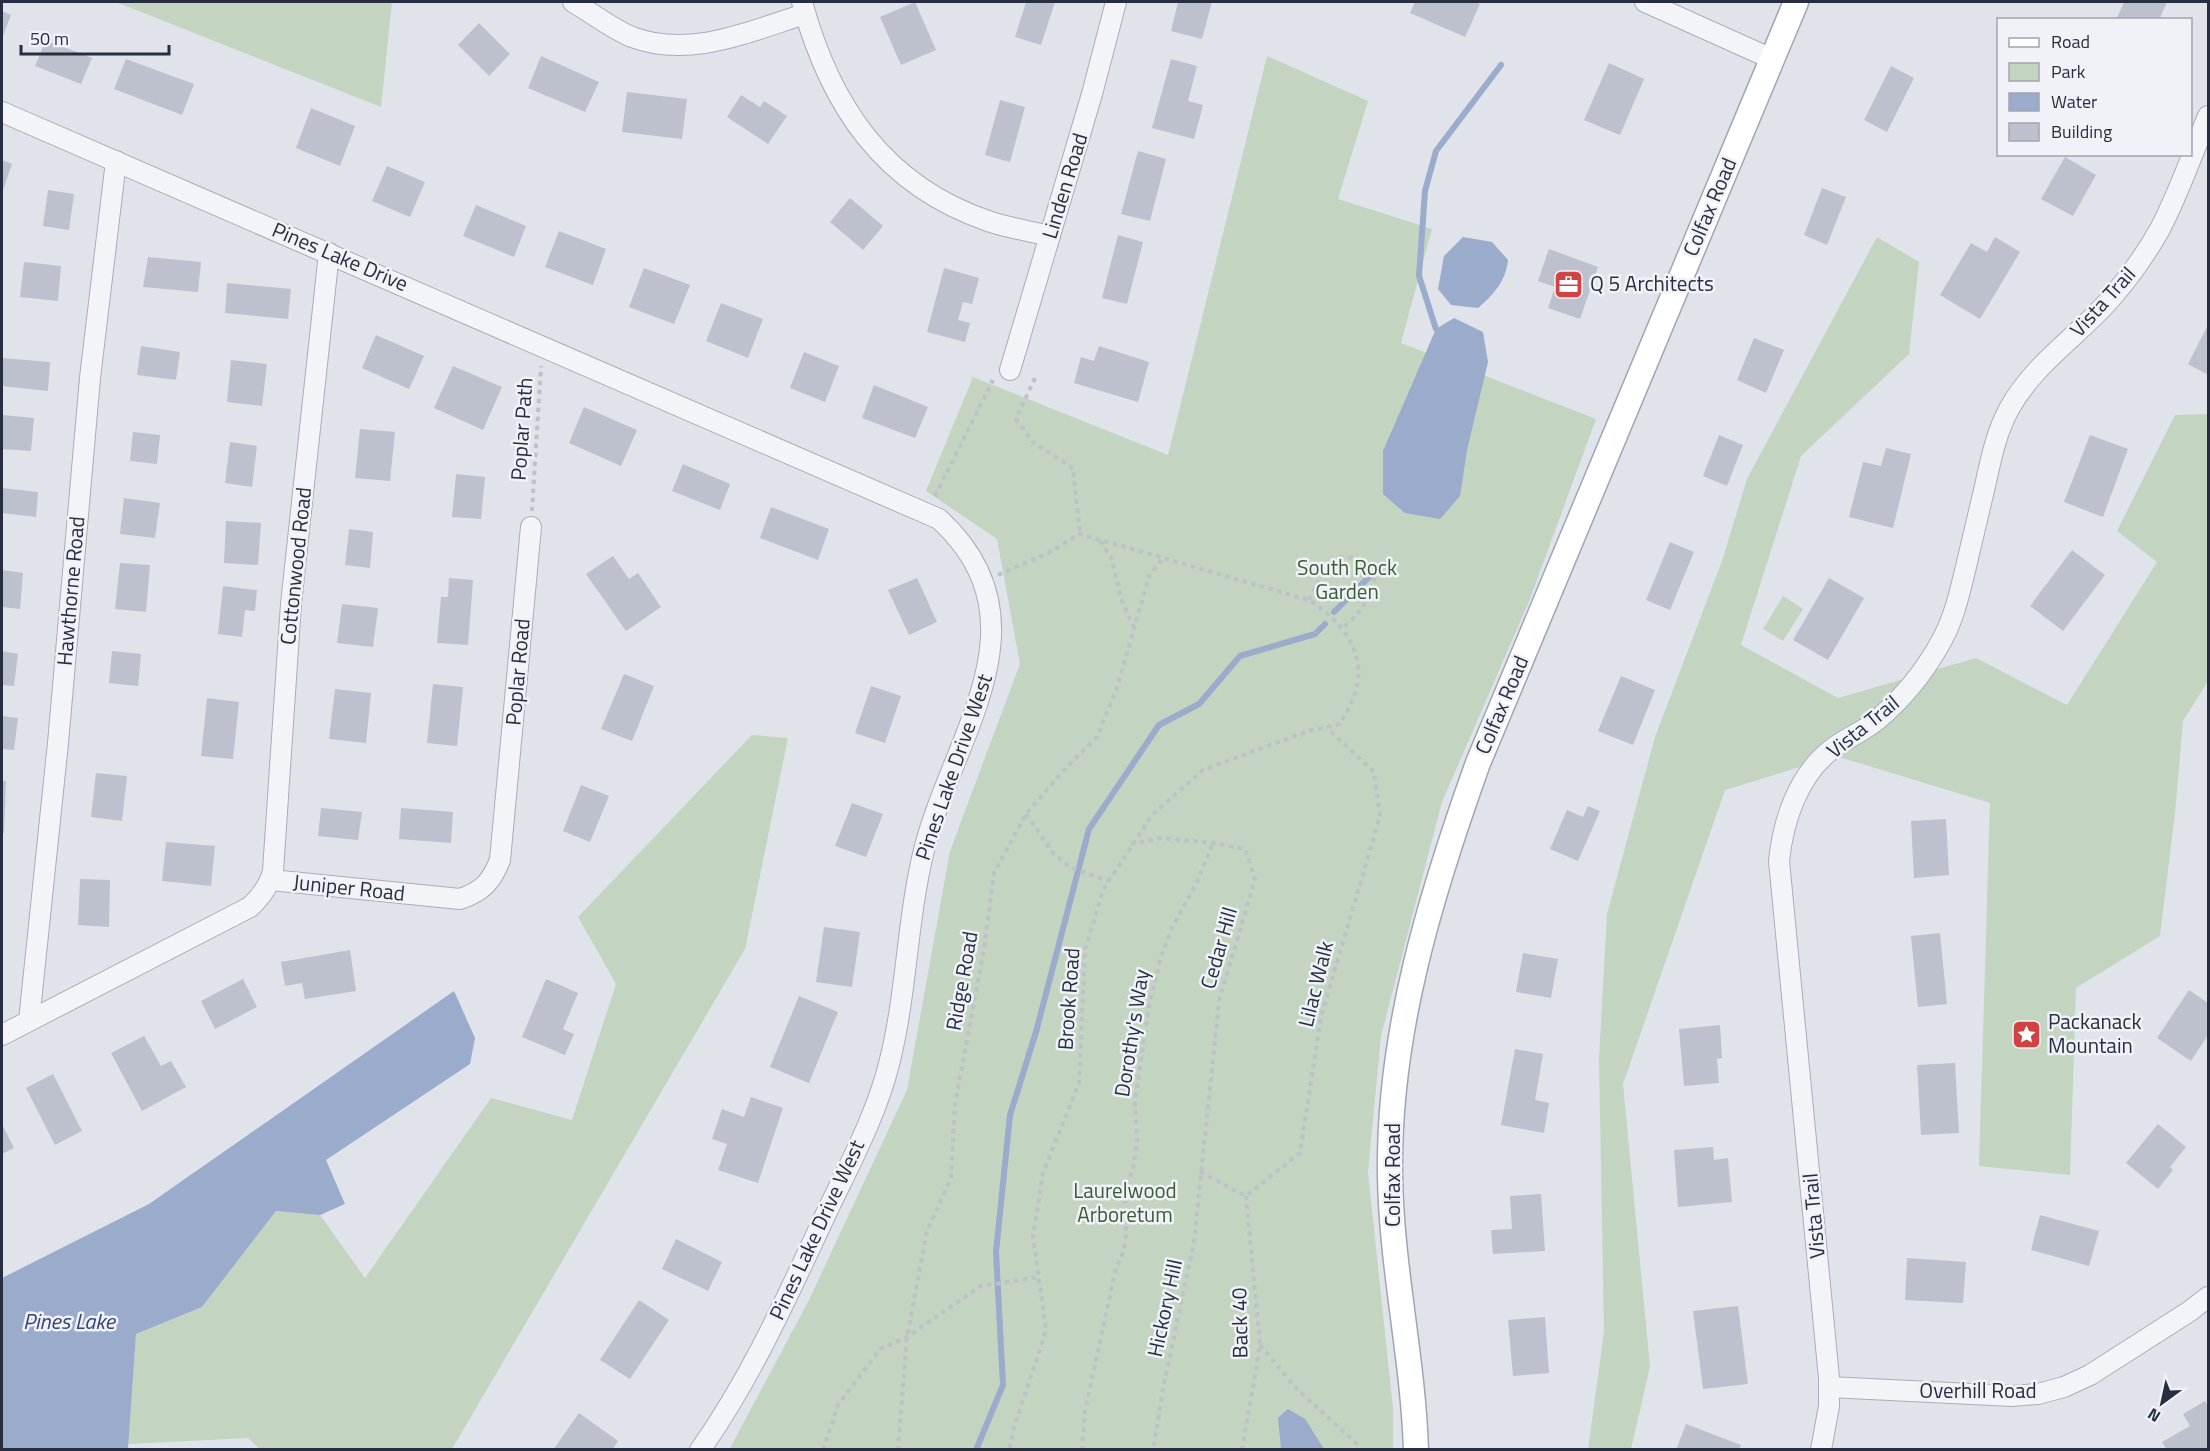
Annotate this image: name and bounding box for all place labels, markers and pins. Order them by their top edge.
place label: Q 5 Architects [1590,267,1714,299]
office icon: Q 5 Architects [1553,268,1585,300]
place label: Packanack Mountain [2048,1005,2142,1061]
place icon: Packanack Mountain [2011,1018,2043,1050]

